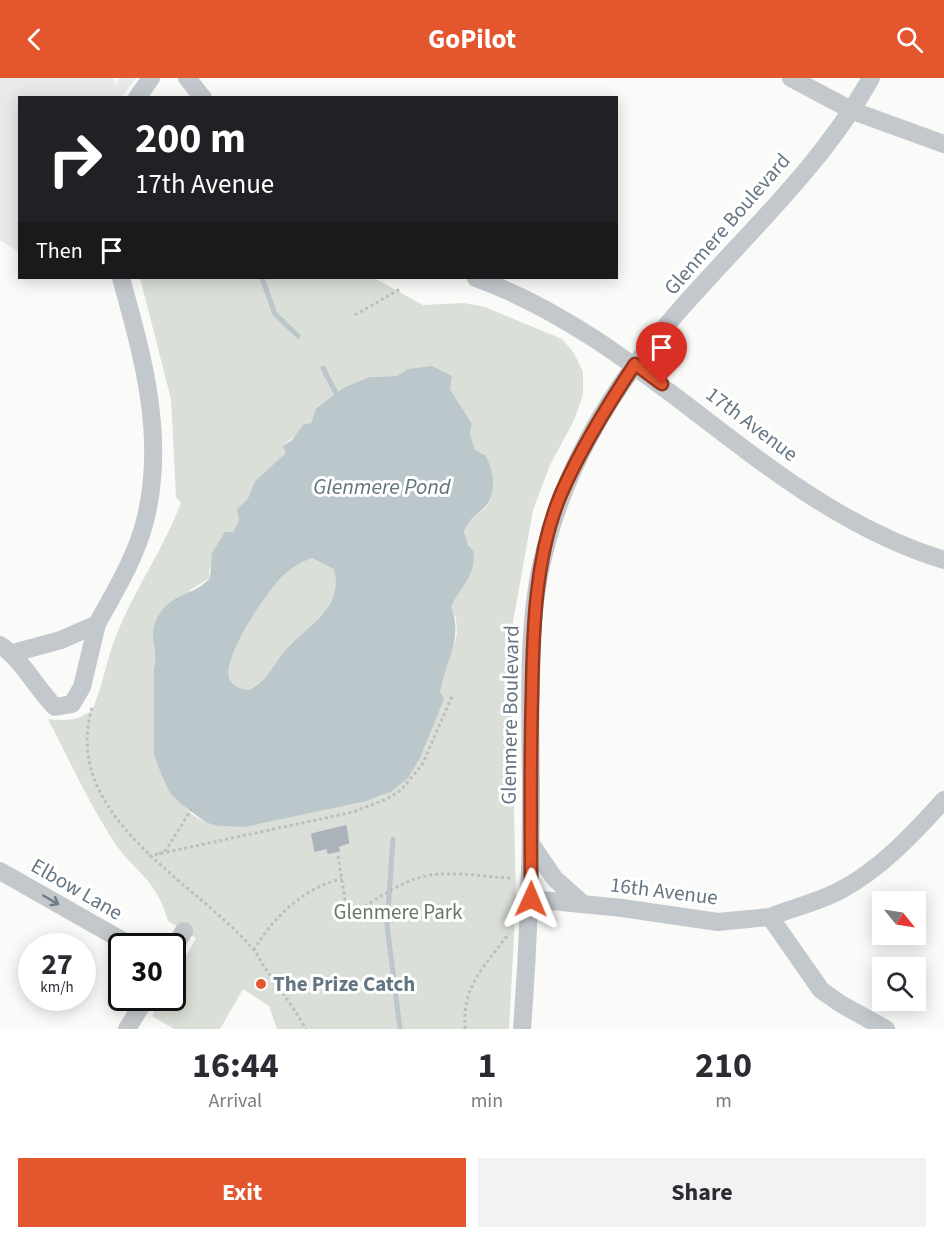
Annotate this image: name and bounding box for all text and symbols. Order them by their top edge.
text: GoPilot [428,20,516,59]
icon: back [18,23,51,56]
icon: search [893,23,926,56]
text: 200 m [135,109,246,169]
icon: right [36,120,114,198]
street label: Glenmere Boulevard [657,146,797,302]
text: 17th Avenue [135,165,274,204]
icon: arrive [95,234,128,267]
text: Then [36,235,83,267]
pin [636,322,687,384]
icon: arrive [645,331,678,364]
street label: 17th Avenue [700,379,804,469]
water label: Glenmere Pond [313,471,452,503]
street label: Glenmere Boulevard [493,625,527,805]
street label: Elbow Lane [26,851,128,927]
position arrow [499,867,563,931]
street label: 16th Avenue [608,870,720,912]
north arrow [872,891,926,945]
map controls [872,891,926,1011]
one-way arrow [42,894,59,906]
park label: Glenmere Park [334,897,463,927]
speed limit sign: 30 [108,933,186,1011]
text: 27 [41,943,73,986]
button: search [872,957,926,1011]
place label: The Prize Catch [273,969,415,999]
text: km/h [40,977,74,998]
marker: The Prize Catch [254,977,268,991]
text: 16:44 [192,1040,279,1091]
text: 1 [477,1040,496,1091]
text: 210 [695,1040,752,1091]
text: Arrival [208,1087,262,1115]
text: min [471,1087,503,1115]
text: m [715,1087,732,1115]
button: Exit [18,1158,466,1227]
button: Share [478,1158,926,1227]

